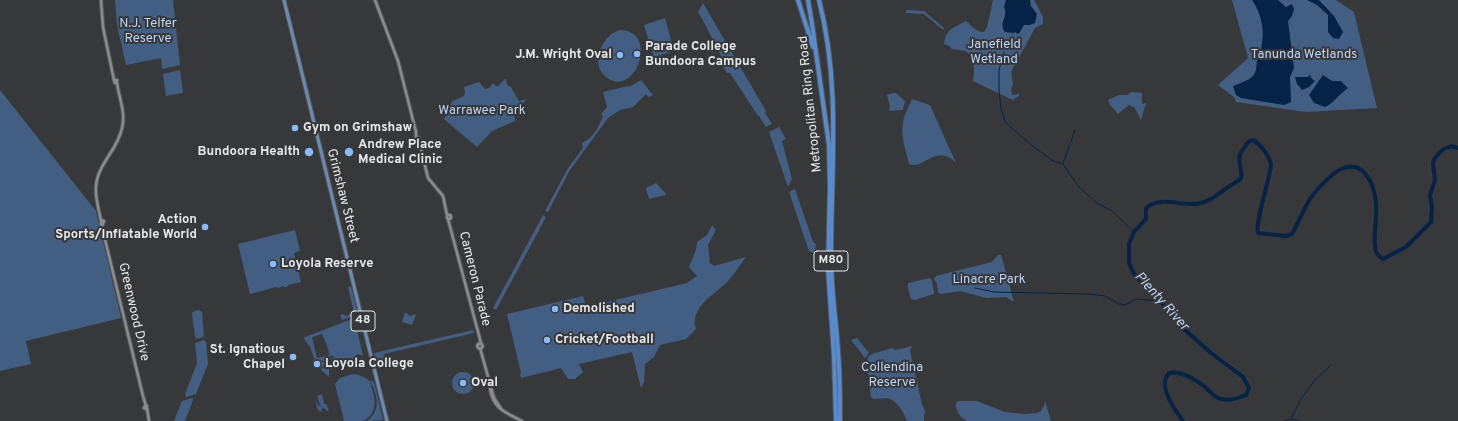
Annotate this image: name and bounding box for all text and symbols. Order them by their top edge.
park label: N.J. Telfer Reserve [119,16,177,47]
street label: Metropolitan Ring Road [796,35,826,173]
park label: Janefield Wetland [967,37,1021,68]
place label: Parade College Bundoora Campus [645,39,756,70]
place label: J.M. Wright Oval [515,47,612,63]
park label: Tanunda Wetlands [1251,47,1357,63]
marker: Parade College Bundoora Campus [632,49,642,59]
marker: J.M. Wright Oval [615,50,625,60]
park label: Warrawee Park [438,103,526,119]
place label: Gym on Grimshaw [303,120,412,136]
marker: Gym on Grimshaw [290,123,300,133]
place label: Andrew Place Medical Clinic [358,137,443,168]
place label: Bundoora Health [198,144,300,160]
marker: Bundoora Health [303,146,315,158]
marker: Andrew Place Medical Clinic [343,146,355,158]
street label: Grimshaw Street [323,147,361,245]
place label: Action Sports/Inflatable World [55,212,197,243]
marker: Action Sports/Inflatable World [200,222,210,232]
street label: Cameron Parade [455,230,493,328]
road number: M80 [814,251,848,271]
place label: Loyola Reserve [281,256,374,272]
marker: Loyola Reserve [268,259,278,269]
street label: Greenwood Drive [114,261,152,363]
water label: Plenty River [1130,269,1192,335]
park label: Linacre Park [952,272,1026,288]
place label: Demolished [563,301,635,317]
marker: Demolished [550,304,560,314]
road number: 48 [351,311,375,331]
place label: Cricket/Football [555,332,654,348]
marker: Cricket/Football [542,335,552,345]
place label: St. Ignatious Chapel [210,342,285,373]
marker: St. Ignatious Chapel [288,352,298,362]
place label: Loyola College [325,356,414,372]
marker: Loyola College [312,359,322,369]
park label: Collendina Reserve [861,360,923,391]
place label: Oval [471,375,498,391]
marker: Oval [458,378,468,388]

